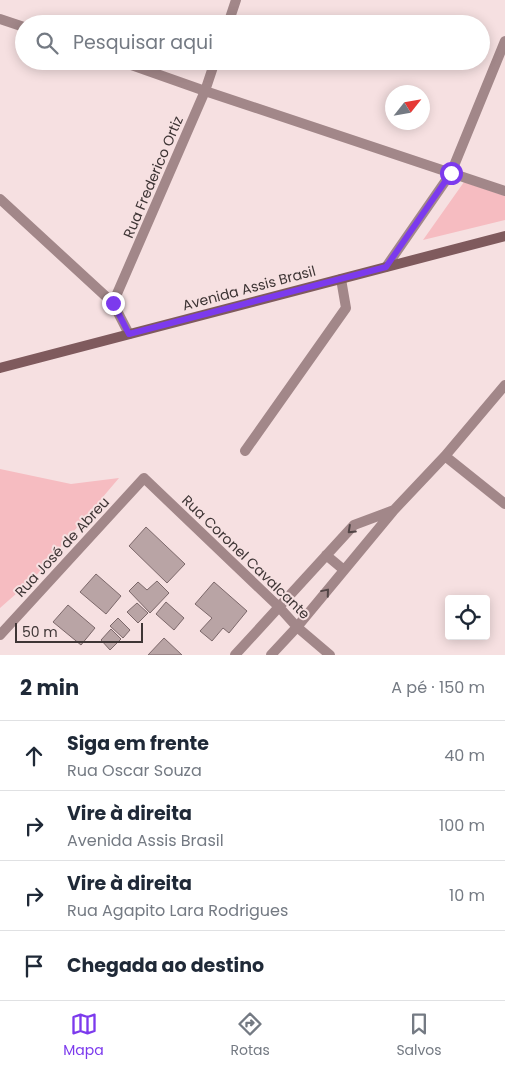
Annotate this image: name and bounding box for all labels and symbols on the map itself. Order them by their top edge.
north arrow [385,85,430,130]
street label: Rua Frederico Ortiz [118,113,188,241]
route start [440,162,463,185]
street label: Avenida Assis Brasil [180,261,318,315]
route end [102,292,125,315]
street label: Rua Coronel Cavalcante [177,490,315,624]
street label: Rua José de Abreu [10,492,114,602]
one-way arrow [347,524,356,533]
one-way arrow [320,589,329,598]
scale bar [15,620,142,643]

